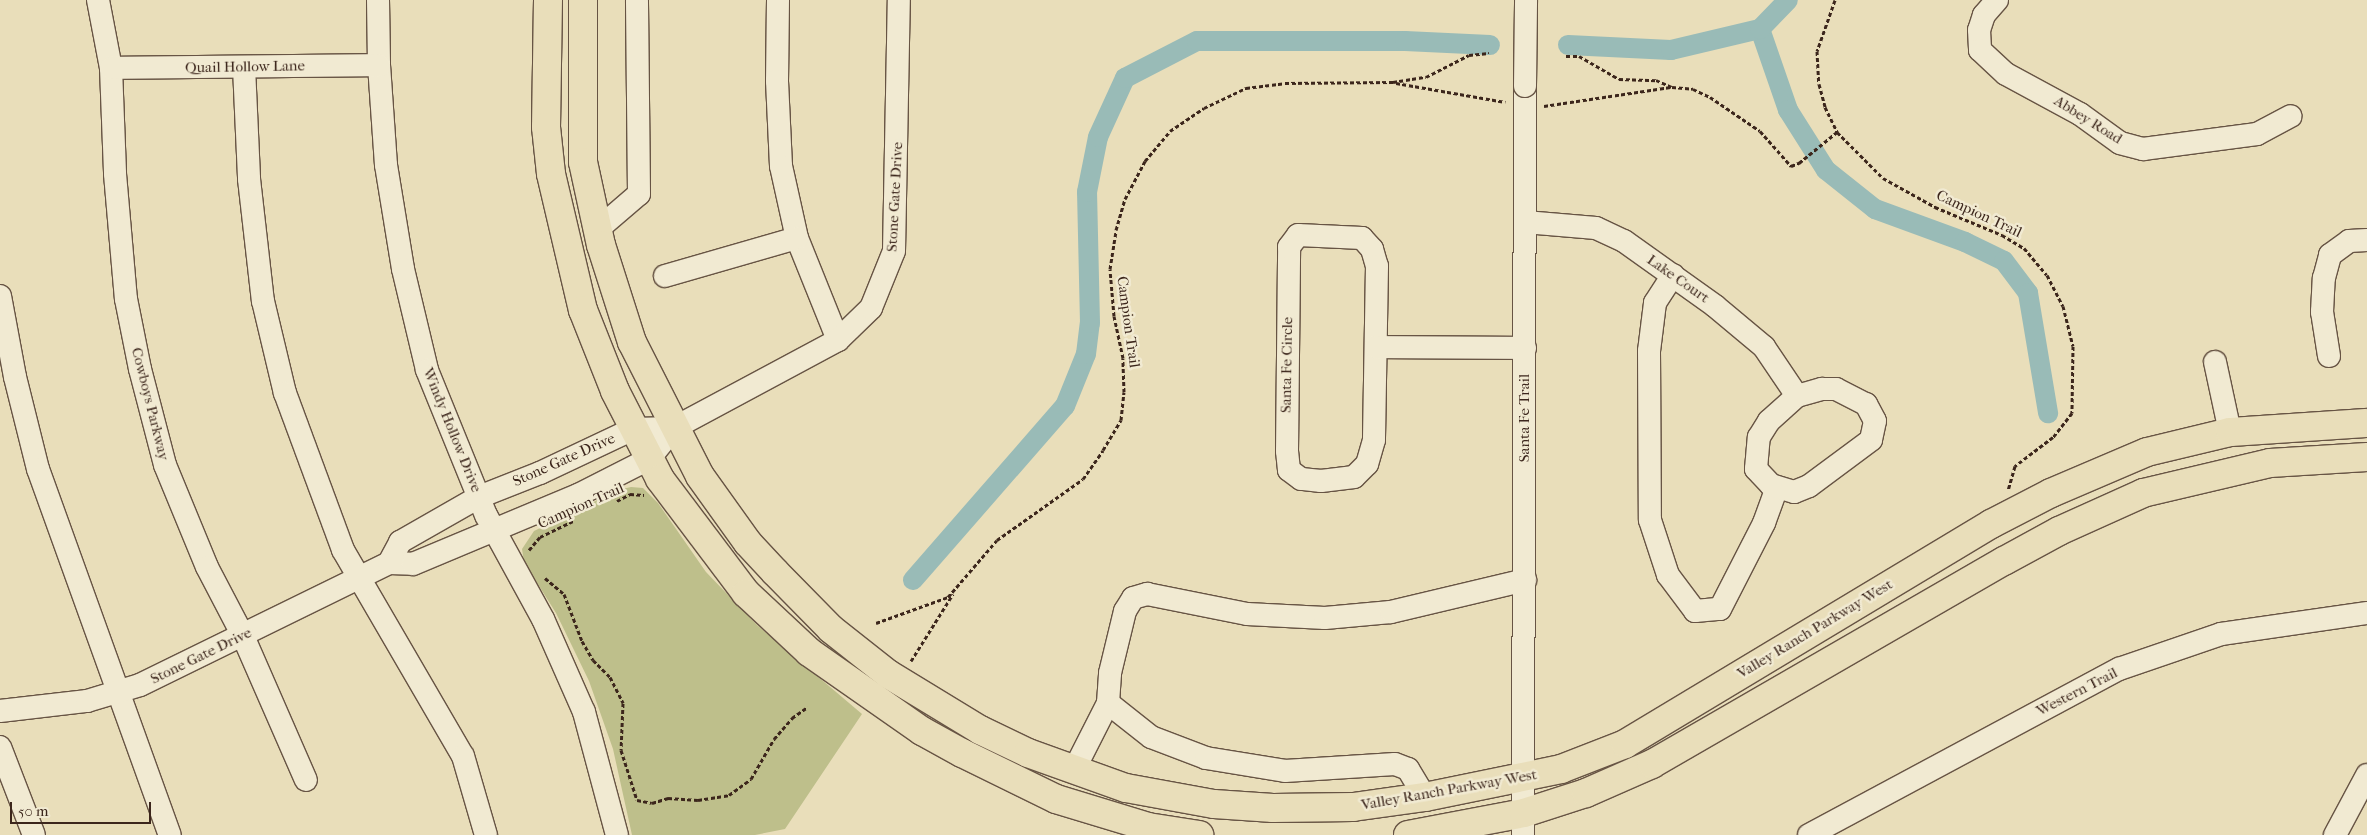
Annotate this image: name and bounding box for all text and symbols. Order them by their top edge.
street label: Quail Hollow Lane [185,57,305,77]
street label: Abbey Road [2051,92,2125,148]
street label: Stone Gate Drive [883,142,907,252]
street label: Campion Trail [1933,186,2025,242]
street label: Lake Court [1643,251,1713,307]
street label: Campion Trail [1113,275,1143,369]
street label: Santa Fe Circle [1277,317,1297,413]
street label: Cowboys Parkway [127,346,173,462]
street label: Windy Hollow Drive [419,365,485,495]
street label: Santa Fe Trail [1516,374,1534,462]
street label: Stone Gate Drive [510,429,618,491]
street label: Campion Trail [535,479,627,533]
street label: Valley Ranch Parkway West [1734,575,1896,683]
street label: Stone Gate Drive [148,624,254,688]
street label: Western Trail [2033,664,2121,720]
street label: Valley Ranch Parkway West [1360,766,1538,814]
scale bar [12,792,154,824]
text: 50 m [18,802,48,820]

